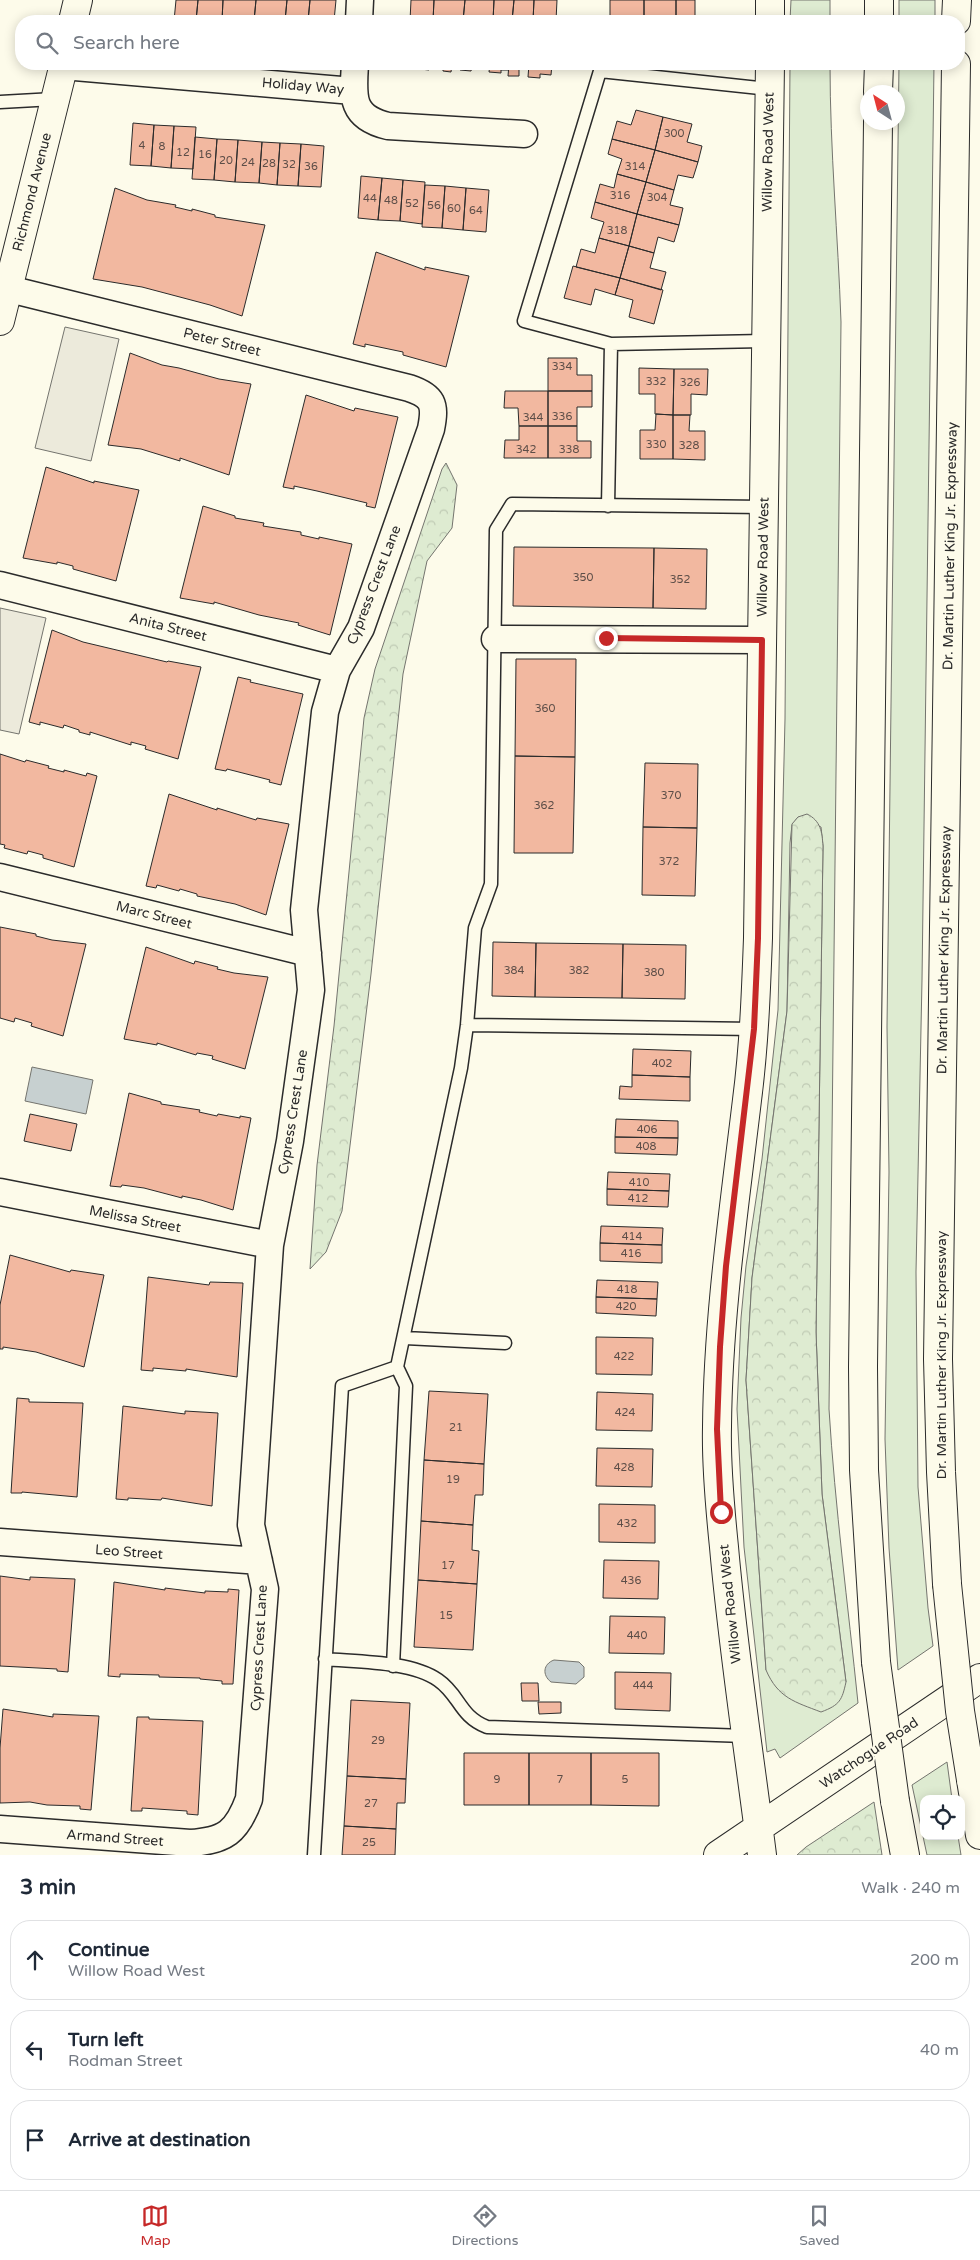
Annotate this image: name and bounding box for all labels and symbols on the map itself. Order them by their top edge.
street label: Holiday Way [261,74,345,98]
north arrow [860,85,905,130]
street label: Willow Road West [758,91,778,212]
house number: 300 [664,127,684,140]
street label: Richmond Avenue [9,131,55,253]
house number: 4 [139,139,146,152]
house number: 8 [159,140,166,153]
house number: 12 [176,146,190,159]
house number: 16 [198,148,212,161]
house number: 20 [219,154,233,167]
house number: 24 [241,156,255,169]
house number: 28 [262,157,276,170]
house number: 32 [282,158,296,171]
house number: 36 [304,160,318,173]
house number: 314 [625,160,645,173]
house number: 316 [610,189,630,202]
house number: 304 [647,191,667,204]
house number: 44 [363,192,377,205]
house number: 48 [384,194,398,207]
house number: 52 [405,197,419,210]
house number: 56 [427,199,441,212]
house number: 60 [447,202,461,215]
house number: 64 [469,204,483,217]
house number: 318 [607,224,627,237]
street label: Peter Street [181,324,263,360]
house number: 334 [552,360,572,373]
house number: 332 [646,375,666,388]
house number: 326 [680,376,700,389]
house number: 336 [552,410,572,423]
house number: 344 [523,411,543,424]
street label: Dr. Martin Luther King Jr. Expressway [939,421,961,670]
house number: 330 [646,438,666,451]
house number: 328 [679,439,699,452]
house number: 342 [516,443,536,456]
house number: 338 [559,443,579,456]
street label: Willow Road West [753,496,773,617]
street label: Cypress Crest Lane [343,523,405,647]
house number: 350 [573,571,593,584]
house number: 352 [670,573,690,586]
street label: Anita Street [127,609,209,645]
route end [595,627,618,650]
house number: 360 [535,702,555,715]
house number: 370 [661,789,681,802]
house number: 362 [534,799,554,812]
street label: Dr. Martin Luther King Jr. Expressway [933,825,955,1074]
house number: 372 [659,855,679,868]
street label: Marc Street [114,897,194,933]
house number: 384 [504,964,524,977]
house number: 382 [569,964,589,977]
house number: 380 [644,966,664,979]
street label: Cypress Crest Lane [275,1048,311,1176]
house number: 402 [652,1057,672,1070]
house number: 406 [637,1123,657,1136]
house number: 408 [636,1140,656,1153]
house number: 410 [629,1176,649,1189]
house number: 412 [628,1192,648,1205]
street label: Melissa Street [88,1202,183,1236]
house number: 414 [622,1230,642,1243]
street label: Dr. Martin Luther King Jr. Expressway [933,1230,950,1479]
house number: 416 [621,1247,641,1260]
house number: 418 [617,1283,637,1296]
house number: 420 [616,1300,636,1313]
house number: 422 [614,1350,634,1363]
house number: 424 [615,1406,635,1419]
house number: 21 [449,1421,463,1434]
house number: 428 [614,1461,634,1474]
house number: 19 [446,1473,460,1486]
route start [710,1501,733,1524]
house number: 432 [617,1517,637,1530]
street label: Leo Street [94,1541,164,1563]
street label: Willow Road West [715,1543,745,1665]
house number: 17 [441,1559,455,1572]
house number: 436 [621,1574,641,1587]
street label: Cypress Crest Lane [247,1584,271,1711]
house number: 15 [439,1609,453,1622]
house number: 440 [627,1629,647,1642]
house number: 444 [633,1679,653,1692]
street label: Watchogue Road [817,1714,921,1792]
house number: 29 [371,1734,385,1747]
house number: 9 [494,1773,501,1786]
house number: 7 [557,1773,564,1786]
house number: 5 [622,1773,629,1786]
house number: 27 [364,1797,378,1810]
street label: Armand Street [66,1826,165,1850]
house number: 25 [362,1836,376,1849]

